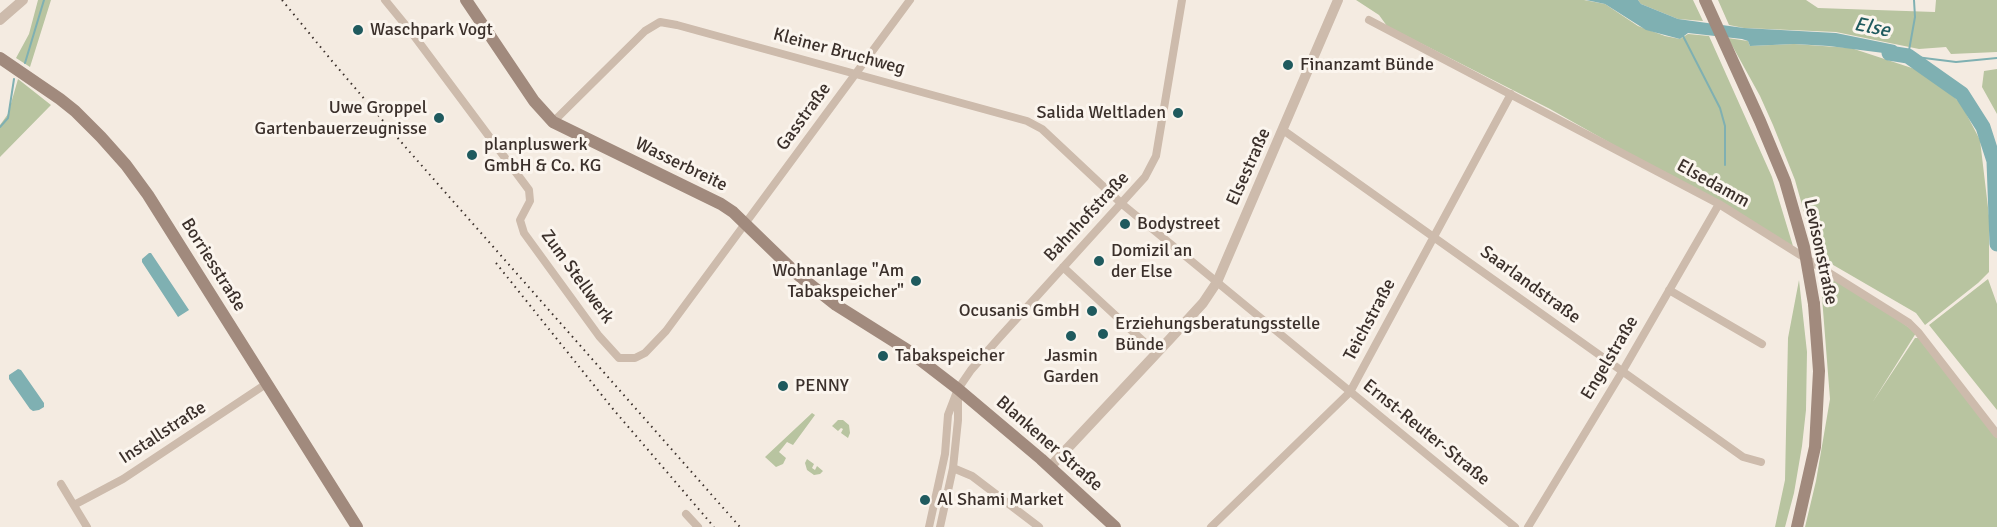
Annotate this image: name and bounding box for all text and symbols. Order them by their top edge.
water label: Else [1852,13,1892,43]
place label: Waschpark Vogt [370,19,493,41]
marker: Waschpark Vogt [351,23,365,37]
street label: Kleiner Bruchweg [771,24,907,80]
place label: Finanzamt Bünde [1300,54,1434,76]
marker: Finanzamt Bünde [1281,58,1295,72]
street label: Gasstraße [772,79,836,155]
place label: Uwe Groppel Gartenbauerzeugnisse [255,97,427,140]
place label: Salida Weltladen [1037,102,1166,124]
marker: Salida Weltladen [1171,106,1185,120]
marker: Uwe Groppel Gartenbauerzeugnisse [432,111,446,125]
street label: Elsestraße [1222,125,1276,209]
street label: Wasserbreite [631,133,731,197]
place label: planpluswerk GmbH & Co. KG [484,134,601,176]
marker: planpluswerk GmbH & Co. KG [465,148,479,162]
street label: Elsedamm [1673,155,1753,213]
street label: Bahnhofstraße [1040,168,1134,266]
street label: Levisonstraße [1798,197,1842,307]
place label: Bodystreet [1137,213,1220,235]
street label: Borriesstraße [176,214,250,316]
marker: Bodystreet [1118,217,1132,231]
street label: Zum Stellwerk [536,226,618,328]
place label: Domizil an der Else [1111,240,1192,282]
street label: Saarlandstraße [1476,241,1584,329]
marker: Domizil an der Else [1092,254,1106,268]
place label: Wohnanlage "Am Tabakspeicher" [772,260,904,302]
marker: Wohnanlage "Am Tabakspeicher" [909,274,923,288]
street label: Teichstraße [1339,275,1401,365]
place label: Ocusanis GmbH [959,300,1080,322]
marker: Ocusanis GmbH [1085,304,1099,318]
street label: Engelstraße [1577,312,1643,404]
place label: Erziehungsberatungsstelle Bünde [1115,313,1320,356]
marker: Erziehungsberatungsstelle Bünde [1096,327,1110,341]
marker: Jasmin Garden [1064,329,1078,343]
place label: Tabakspeicher [895,345,1005,367]
place label: Jasmin Garden [1043,345,1099,388]
marker: Tabakspeicher [876,349,890,363]
place label: PENNY [795,375,849,397]
street label: Ernst-Reuter-Straße [1358,375,1494,491]
marker: PENNY [776,379,790,393]
street label: Blankener Straße [991,392,1107,496]
street label: Installstraße [116,397,210,469]
place label: Al Shami Market [937,489,1063,511]
marker: Al Shami Market [918,493,932,507]

